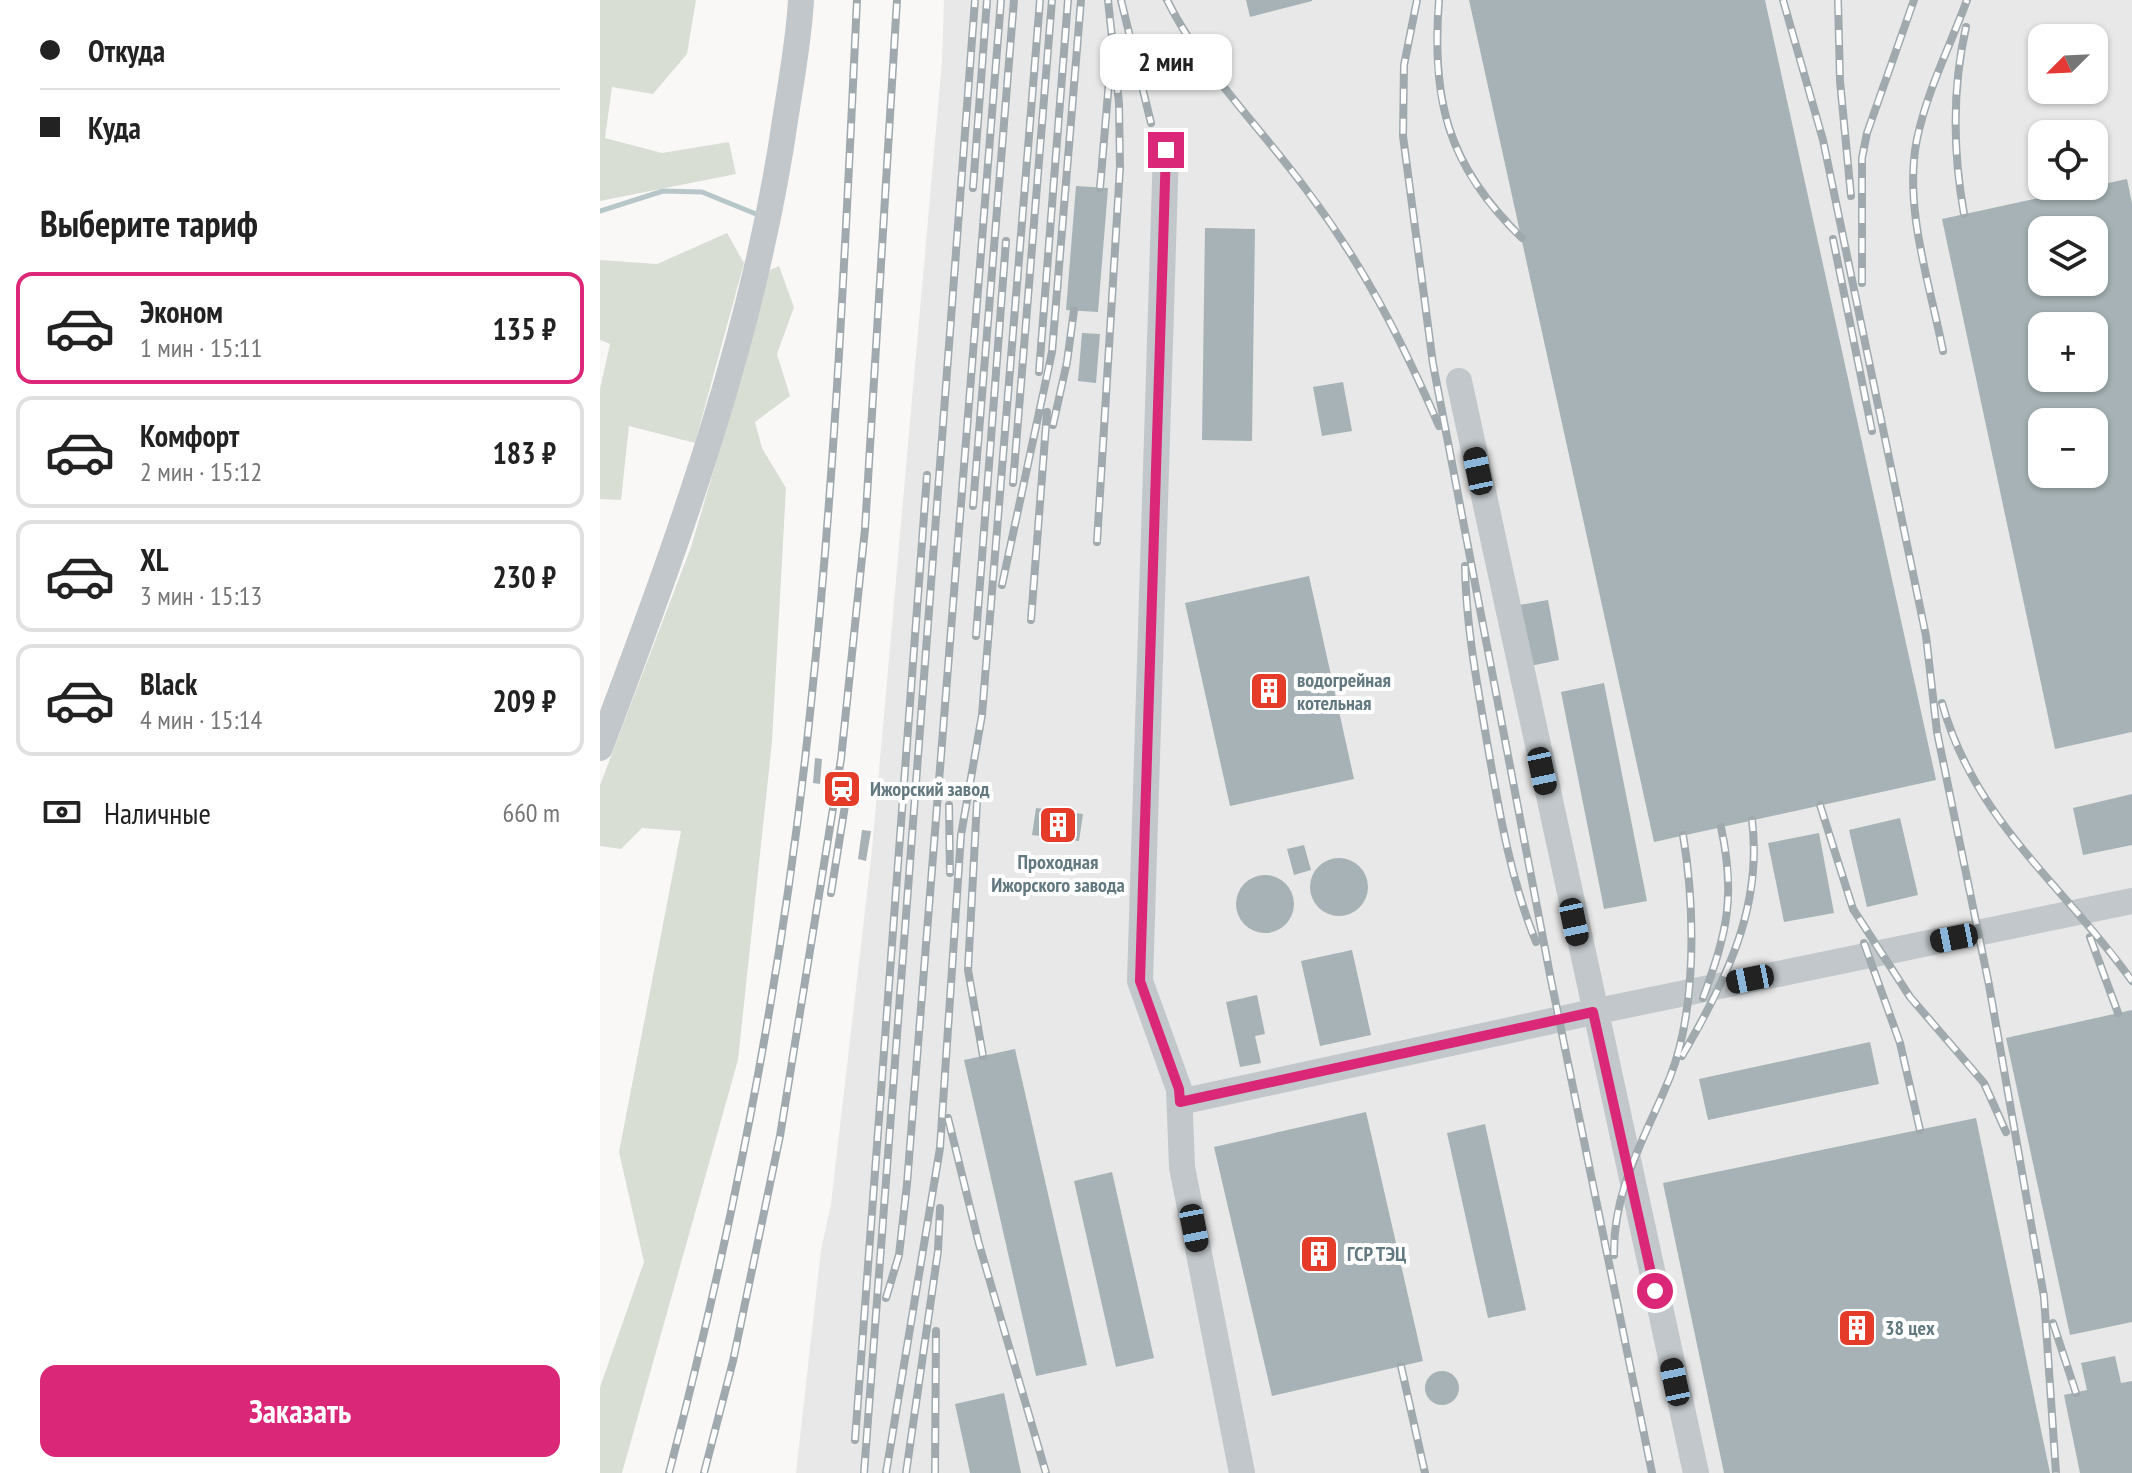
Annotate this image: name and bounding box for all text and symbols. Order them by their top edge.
north arrow [2028,24,2108,104]
map controls [2028,24,2108,488]
text: Откуда [88,31,165,70]
callout: 2 мин [1100,34,1232,90]
text: 2 мин [1138,45,1194,78]
text: Куда [88,108,141,147]
button: locate [2028,120,2108,200]
route end [1148,132,1184,168]
text: Выберите тариф [40,200,258,247]
button: layers [2028,216,2108,296]
icon: car [44,292,116,364]
text: Эконом [140,292,223,331]
text: 135 ₽ [492,309,556,348]
button: + [2028,312,2108,392]
text: 1 мин · 15:11 [140,331,262,364]
button: − [2028,408,2108,488]
icon: car [44,416,116,488]
text: Комфорт [140,416,239,455]
text: 183 ₽ [492,433,556,472]
car [1461,445,1495,497]
text: 2 мин · 15:12 [140,455,262,488]
icon: car [44,540,116,612]
text: XL [140,540,169,579]
text: 230 ₽ [492,557,556,596]
text: 3 мин · 15:13 [140,579,262,612]
icon: car [44,664,116,736]
text: Black [140,664,197,703]
place label: водогрейная котельная [1297,667,1391,716]
building icon: водогрейная котельная [1248,670,1290,712]
text: 209 ₽ [492,681,556,720]
text: 4 мин · 15:14 [140,703,262,736]
car [1525,745,1559,797]
station icon: Ижорский завод [821,768,863,810]
place label: Ижорский завод [870,776,990,802]
icon: cash [40,790,84,834]
text: Наличные [104,793,211,832]
text: 660 m [502,796,560,829]
building icon: Проходная Ижорского завода [1037,804,1079,846]
place label: Проходная Ижорского завода [991,849,1125,898]
car [1557,896,1591,948]
car [1928,922,1980,954]
car [1724,963,1776,995]
car [1178,1202,1210,1254]
building icon: ГСР ТЭЦ [1298,1233,1340,1275]
place label: ГСР ТЭЦ [1347,1241,1406,1267]
route start [1637,1273,1673,1309]
building icon: 38 цех [1836,1307,1878,1349]
place label: 38 цех [1885,1315,1935,1341]
car [1658,1356,1692,1408]
button: Заказать [40,1365,560,1457]

